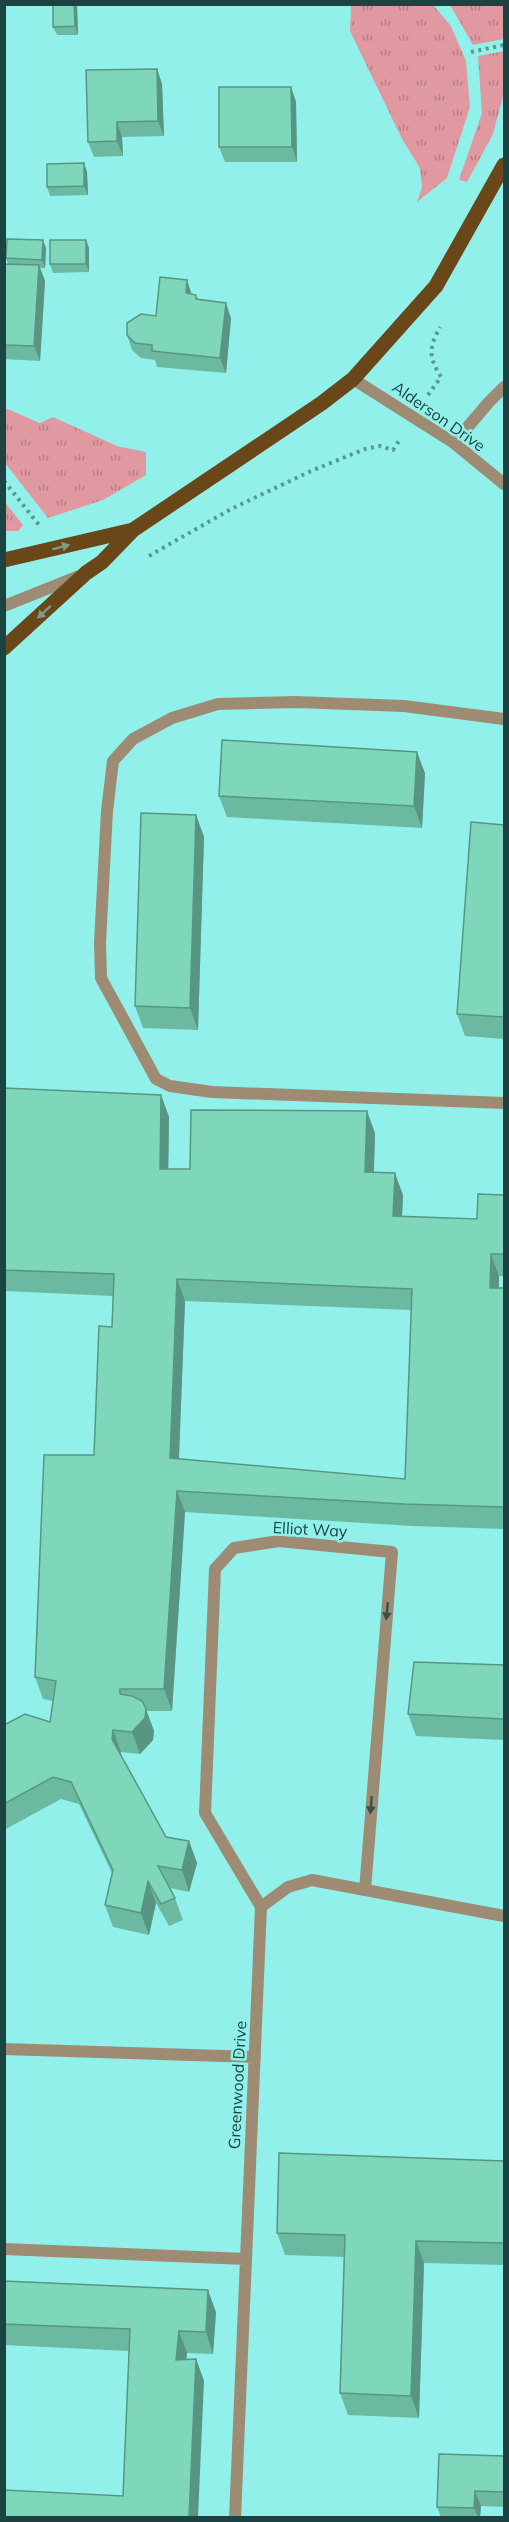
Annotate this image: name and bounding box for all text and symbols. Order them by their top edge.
street label: Alderson Drive [389,377,489,455]
one-way arrow [52,541,70,551]
one-way arrow [36,605,51,619]
street label: Elliot Way [272,1517,348,1541]
one-way arrow [382,1601,392,1620]
one-way arrow [367,1796,376,1815]
street label: Greenwood Drive [224,2020,250,2150]

